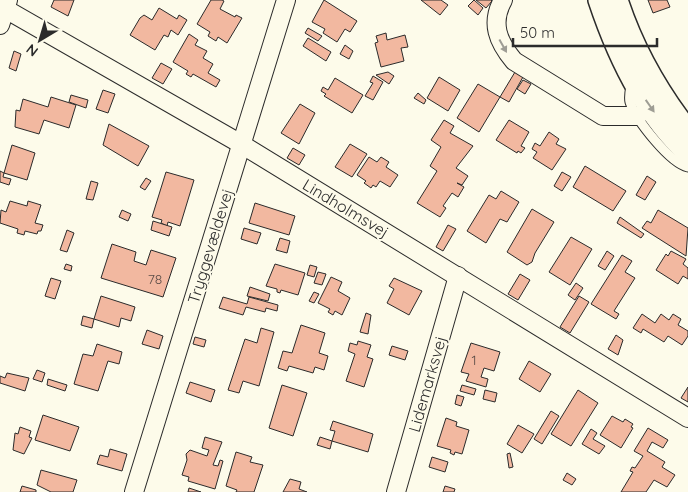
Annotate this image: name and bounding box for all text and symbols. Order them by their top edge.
north arrow [15,15,65,65]
scale bar [513,15,657,47]
text: 50 m [520,23,555,42]
one-way arrow [499,38,507,53]
text: N [22,40,42,61]
one-way arrow [645,100,655,113]
street label: Lindholmsvej [299,174,393,242]
street label: Tryggevældevej [183,186,237,306]
house number: 78 [148,270,162,288]
street label: Lidemarksvej [404,334,450,434]
house number: 1 [471,351,477,369]

